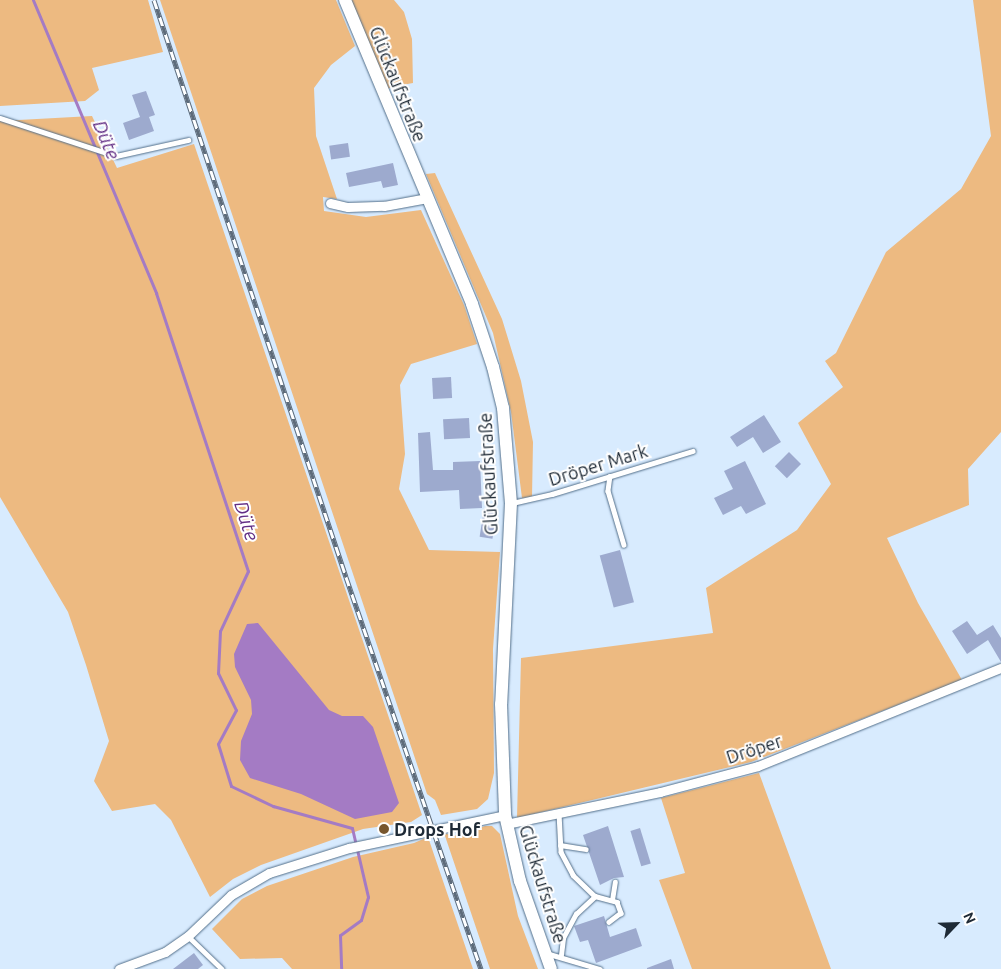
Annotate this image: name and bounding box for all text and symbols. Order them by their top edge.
street label: Glückaufstraße [365,23,431,145]
water label: Düte [88,117,124,163]
street label: Glückaufstraße [474,412,502,536]
street label: Dröper Mark [546,440,650,490]
water label: Düte [229,498,263,544]
street label: Dröper [723,730,785,768]
place label: Drops Hof [394,818,480,840]
street label: Glückaufstraße [515,822,571,946]
marker: Drops Hof [378,823,390,835]
north arrow [931,899,981,949]
text: N [960,910,979,926]

